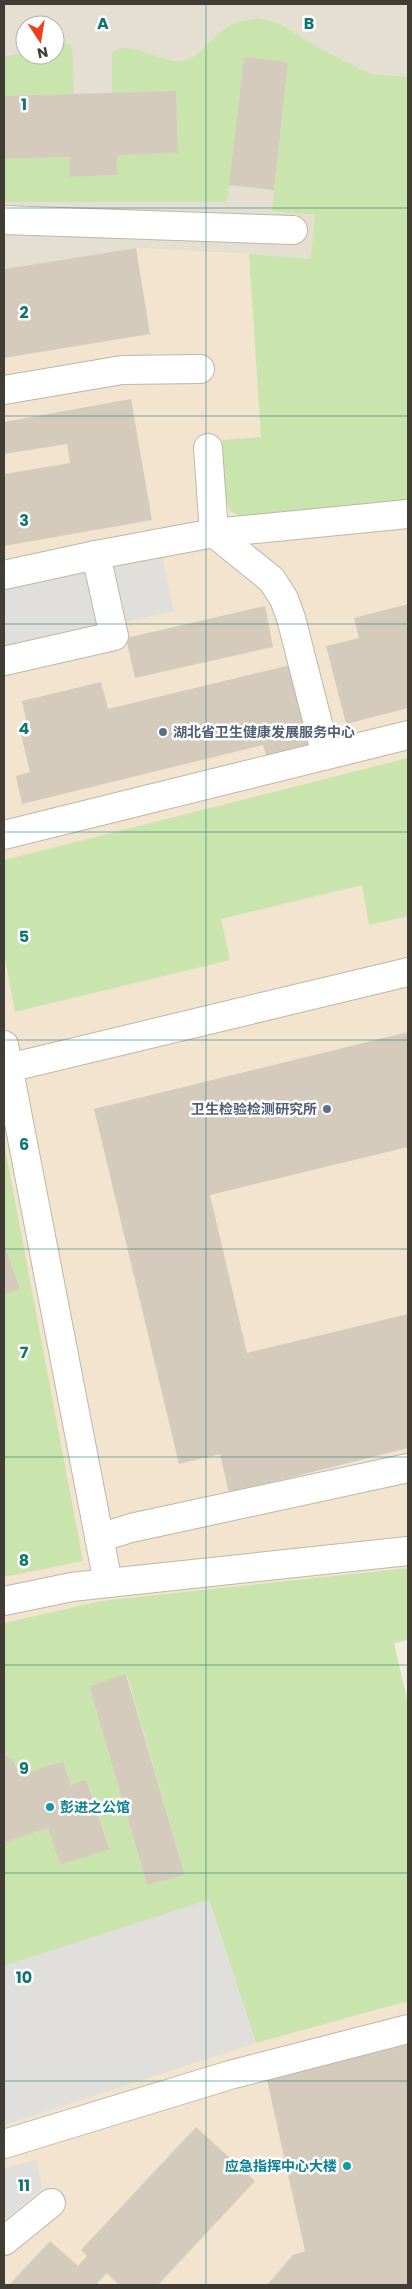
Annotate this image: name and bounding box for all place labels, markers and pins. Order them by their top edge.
place label: 湖北省卫生健康发展服务中心 [173,722,355,742]
marker: 湖北省卫生健康发展服务中心 [157,726,169,738]
place label: 卫生检验检测研究所 [191,1099,317,1119]
marker: 卫生检验检测研究所 [321,1103,333,1115]
place label: 彭进之公馆 [60,1797,130,1817]
marker: 彭进之公馆 [44,1801,56,1813]
place label: 应急指挥中心大楼 [225,2156,337,2176]
marker: 应急指挥中心大楼 [341,2160,353,2172]

